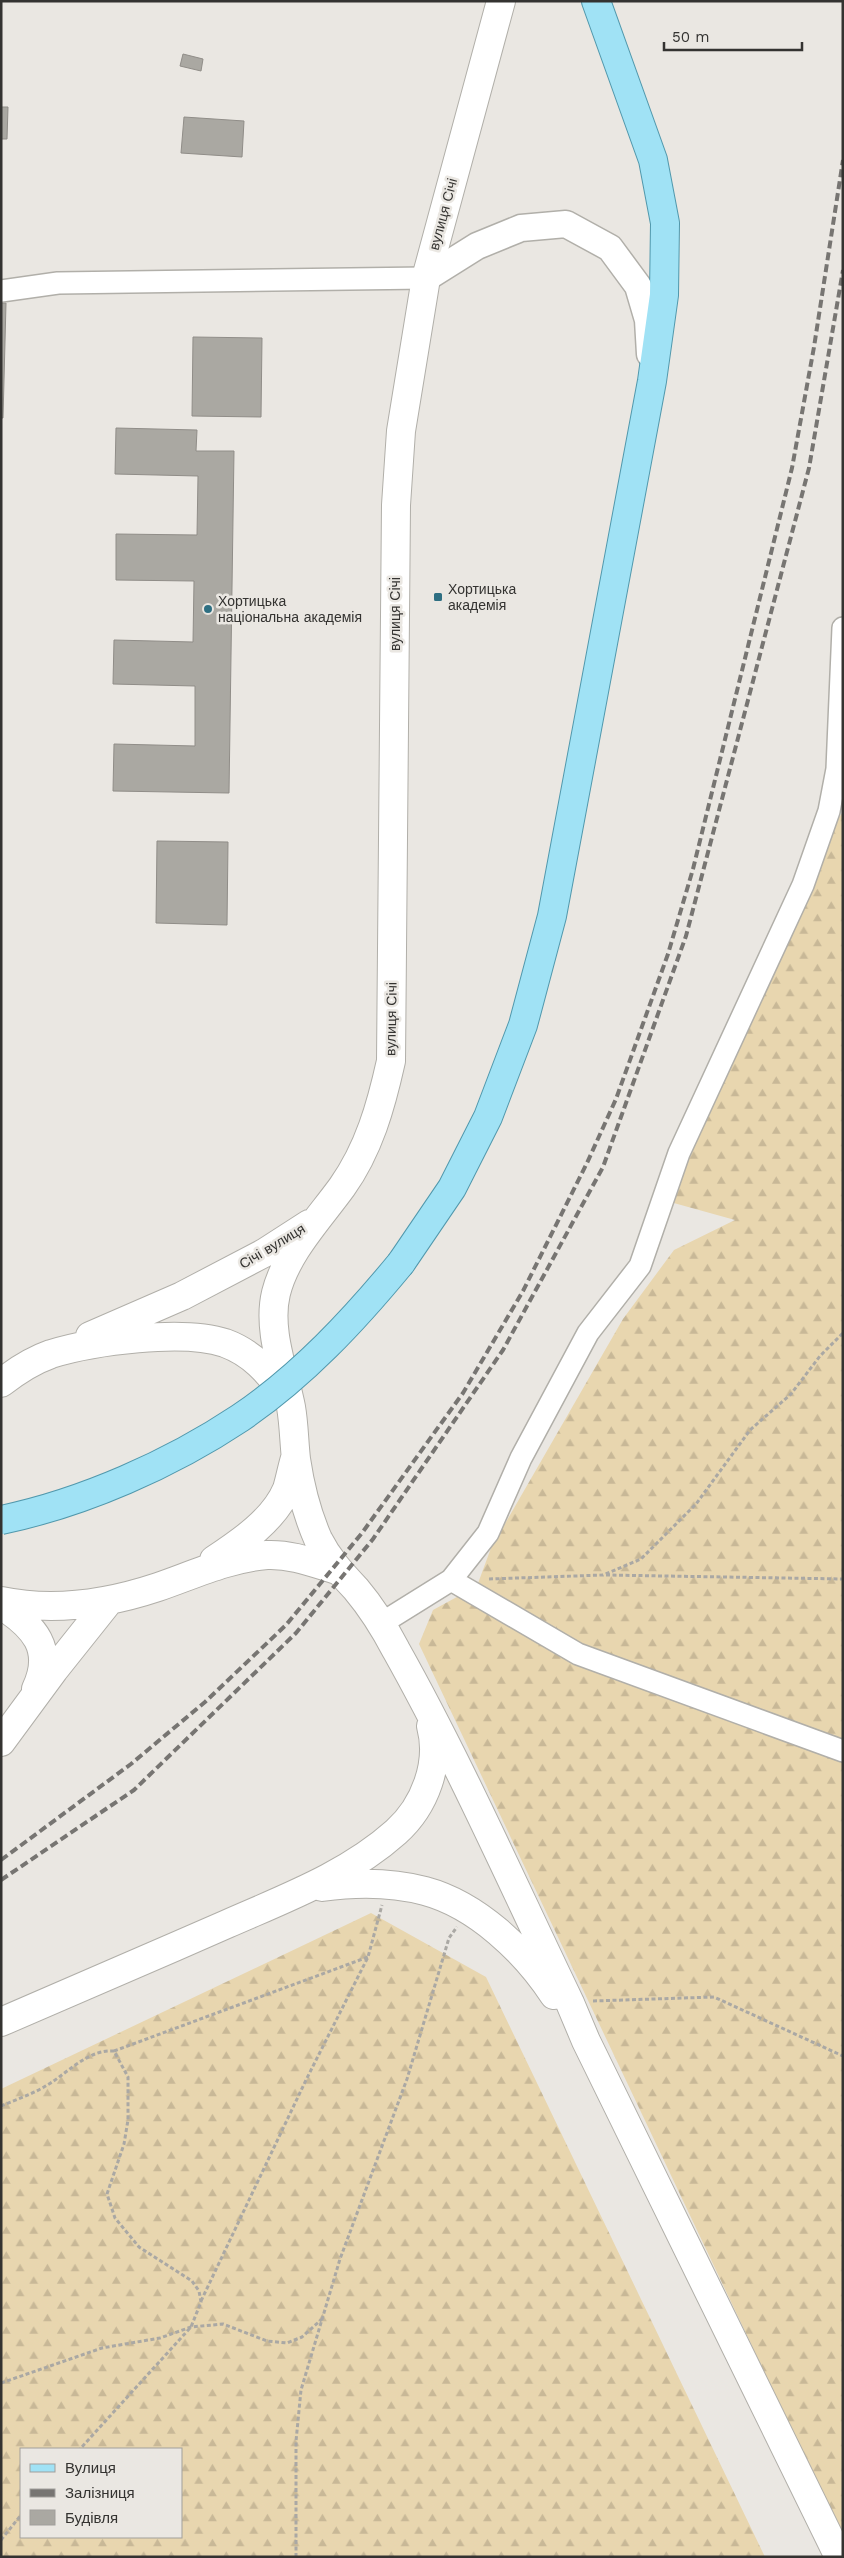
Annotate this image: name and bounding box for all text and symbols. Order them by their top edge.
scale bar [664,20,802,52]
text: 50 m [672,28,709,46]
street label: вулиця Січі [426,176,460,252]
street label: вулиця Січі [387,577,403,651]
place label: Хортицька академія [448,581,516,613]
marker: Хортицька академія [432,591,444,603]
place label: Хортицька національна академія [218,593,362,625]
marker: Хортицька національна академія [202,603,214,615]
street label: вулиця Січі [382,982,400,1056]
street label: Січі вулиця [236,1220,308,1272]
legend [20,2448,182,2538]
text: Вулиця [65,2459,116,2477]
text: Залізниця [65,2484,135,2502]
text: Будівля [65,2509,118,2527]

